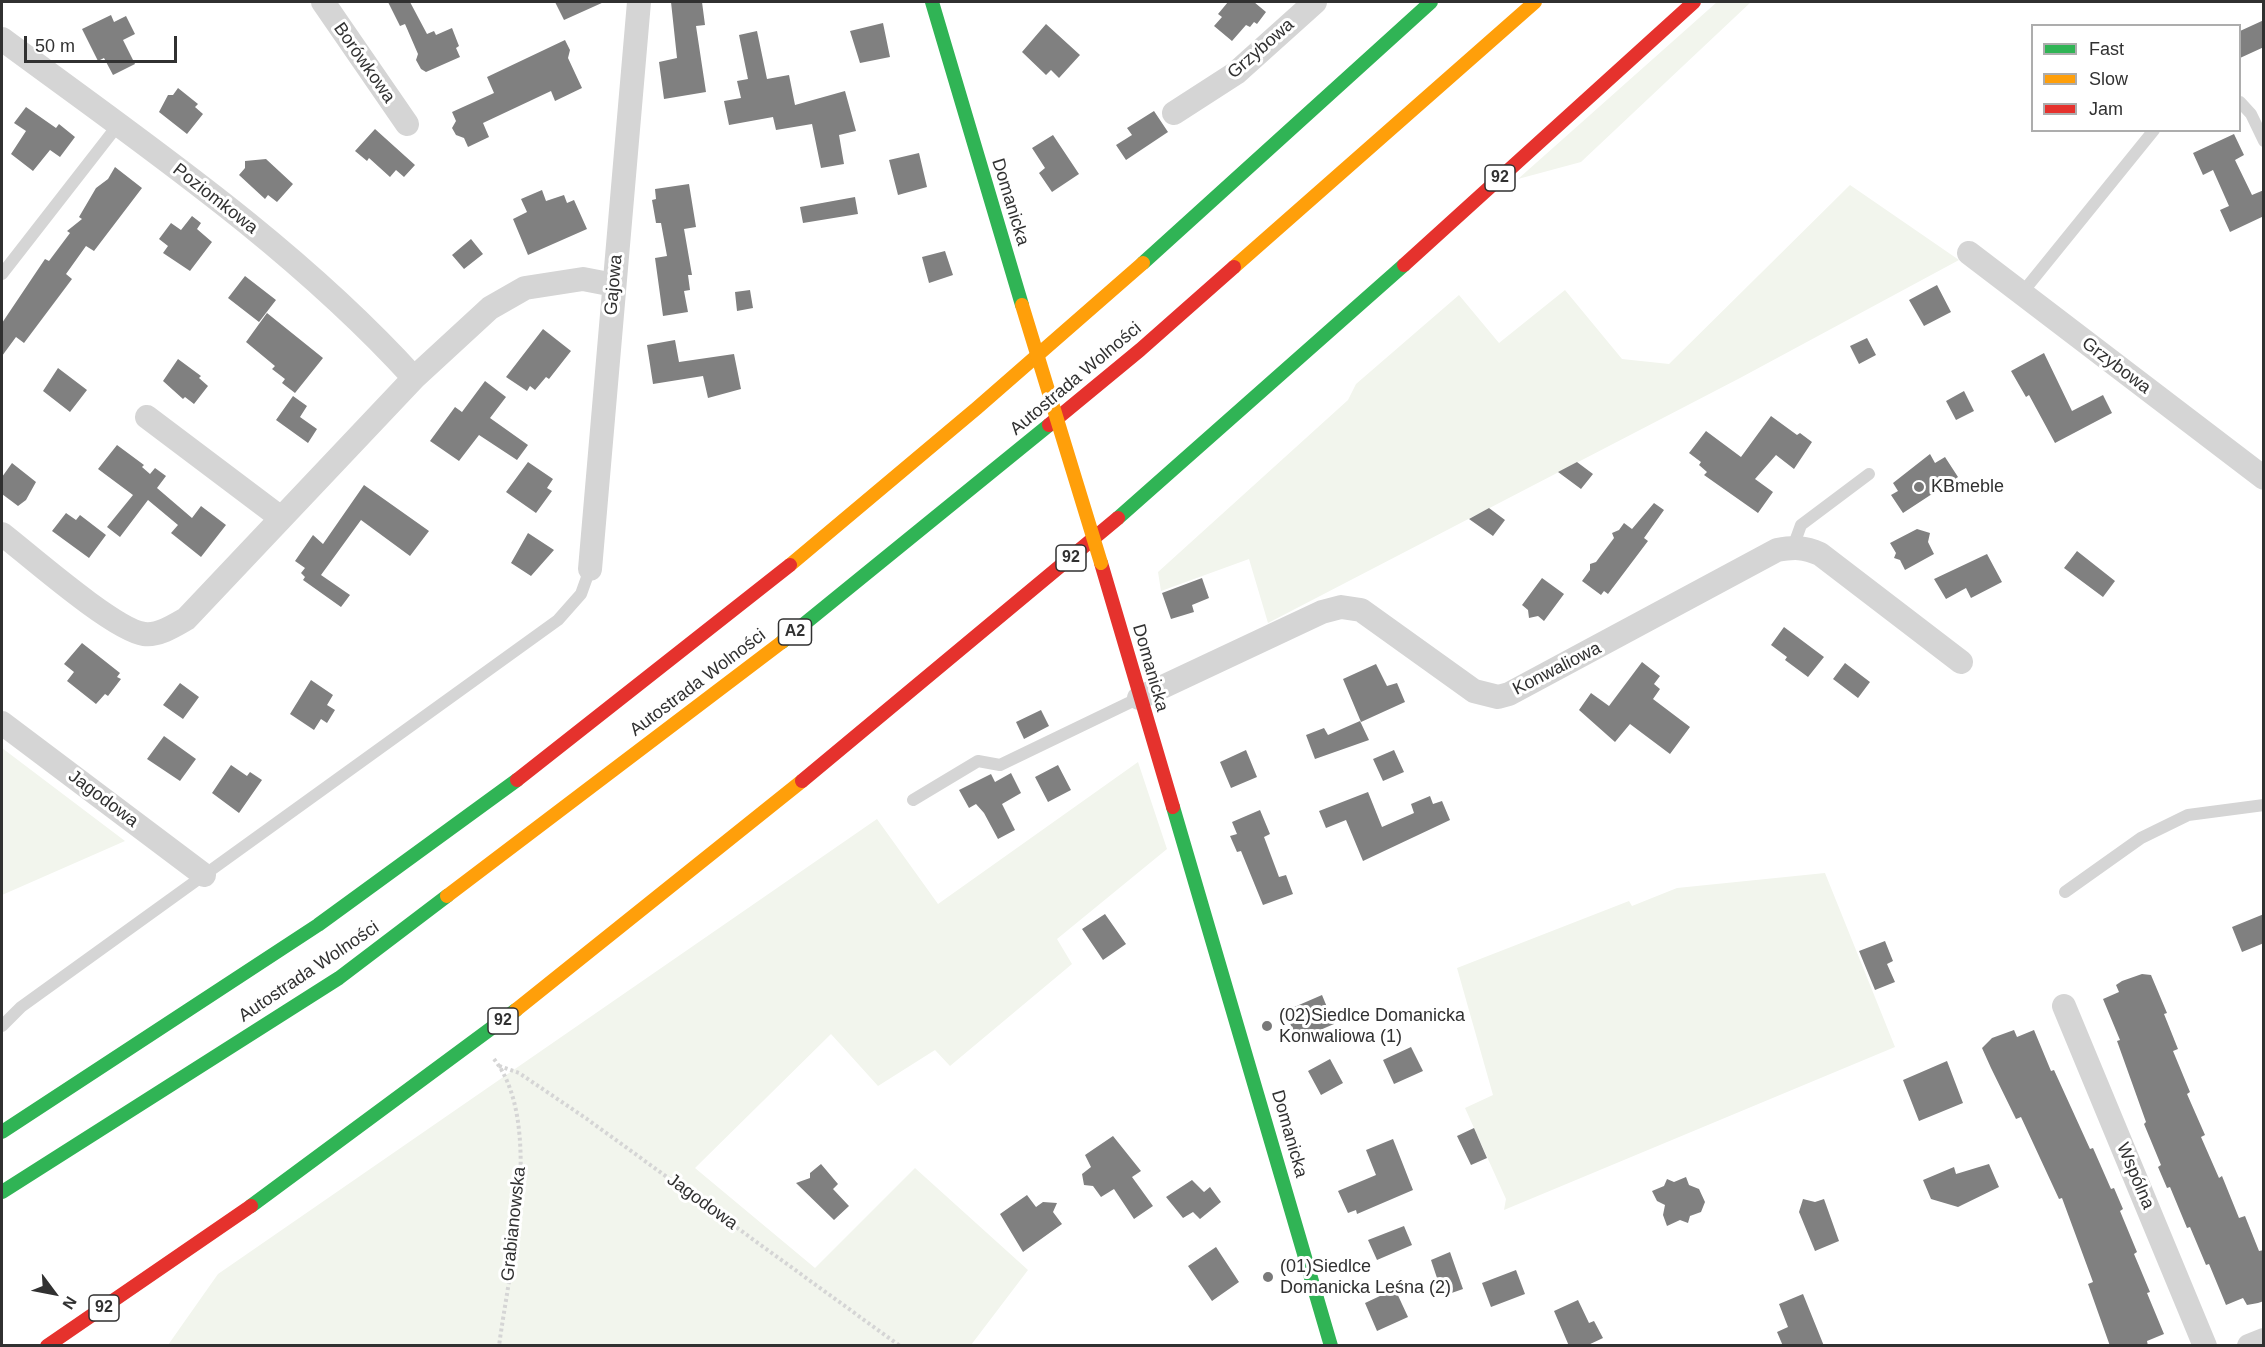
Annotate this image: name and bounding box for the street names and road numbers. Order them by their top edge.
street label: Grzybowa [1223,14,1299,84]
street label: Borówkowa [328,19,400,107]
street label: Domanicka [987,156,1033,248]
street label: Poziomkowa [168,159,262,239]
road number: 92 [1485,165,1515,191]
street label: Gajowa [601,254,627,316]
street label: Autostrada Wolności [1006,318,1146,440]
street label: Grzybowa [2077,333,2155,399]
road number: 92 [1056,545,1086,571]
road number: A2 [778,619,812,645]
street label: Domanicka [1127,622,1173,714]
street label: Autostrada Wolności [626,625,770,741]
street label: Konwaliowa [1509,638,1605,700]
street label: Jagodowa [64,766,142,832]
street label: Autostrada Wolności [235,917,383,1027]
road number: 92 [488,1008,518,1034]
street label: Domanicka [1266,1088,1312,1180]
street label: Wspólna [2111,1140,2159,1212]
street label: Grabianowska [497,1166,531,1282]
street label: Jagodowa [662,1169,742,1235]
road number: 92 [89,1295,119,1321]

